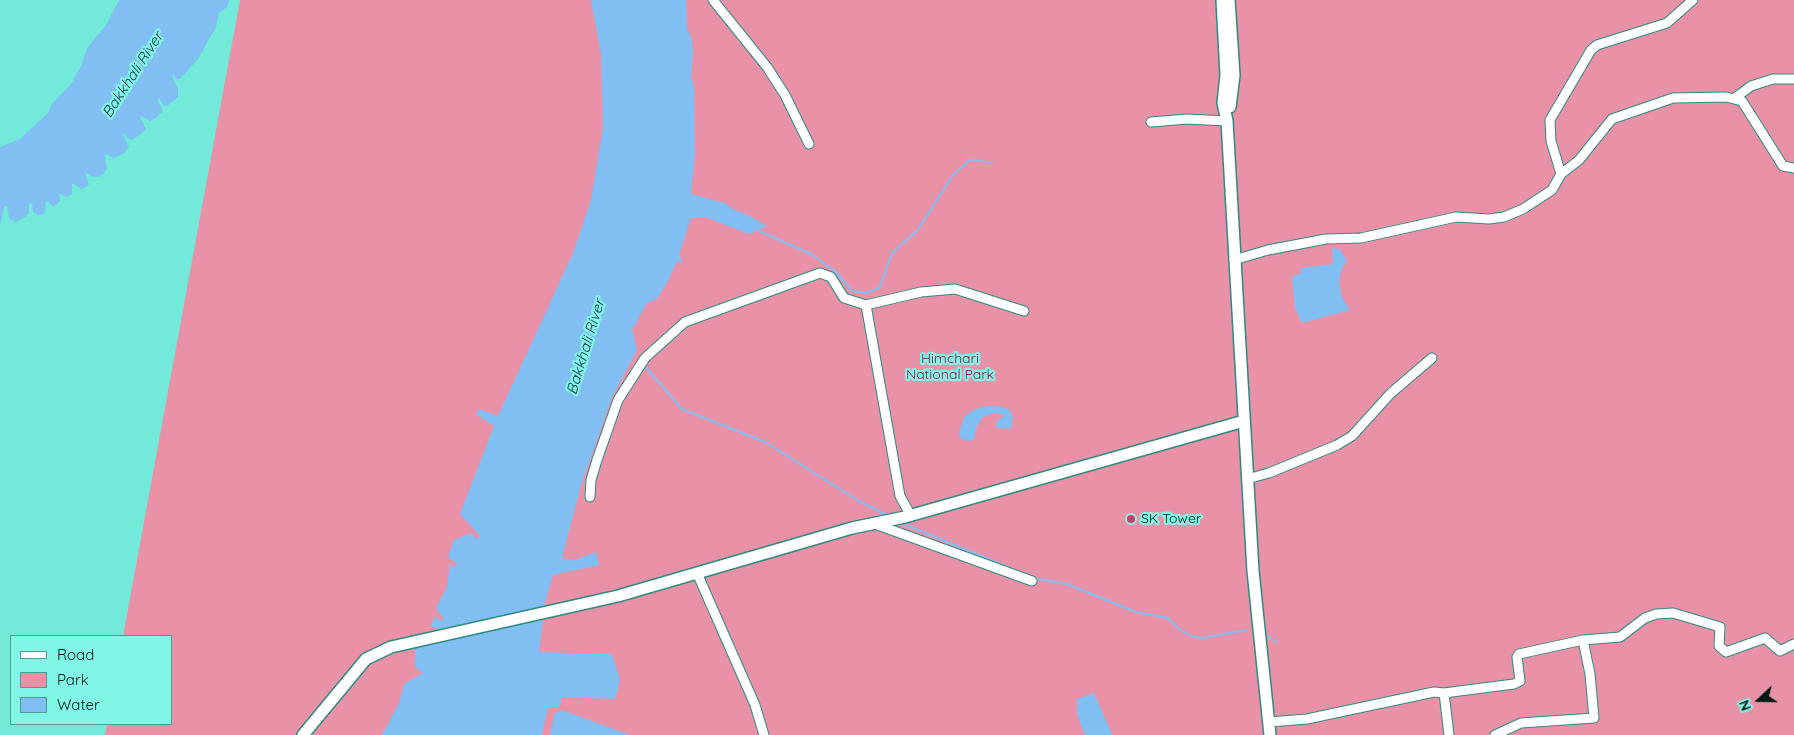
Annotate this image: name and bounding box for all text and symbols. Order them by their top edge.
water label: Bakkhali River [99,29,167,121]
water label: Bakkhali River [563,297,609,397]
park label: Himchari National Park [906,351,994,384]
place label: SK Tower [1141,511,1201,527]
marker: SK Tower [1125,513,1137,525]
legend [10,635,172,725]
text: Road [57,645,94,664]
text: Park [57,670,89,689]
north arrow [1734,675,1784,725]
text: Water [57,695,100,714]
text: N [1735,697,1755,713]

